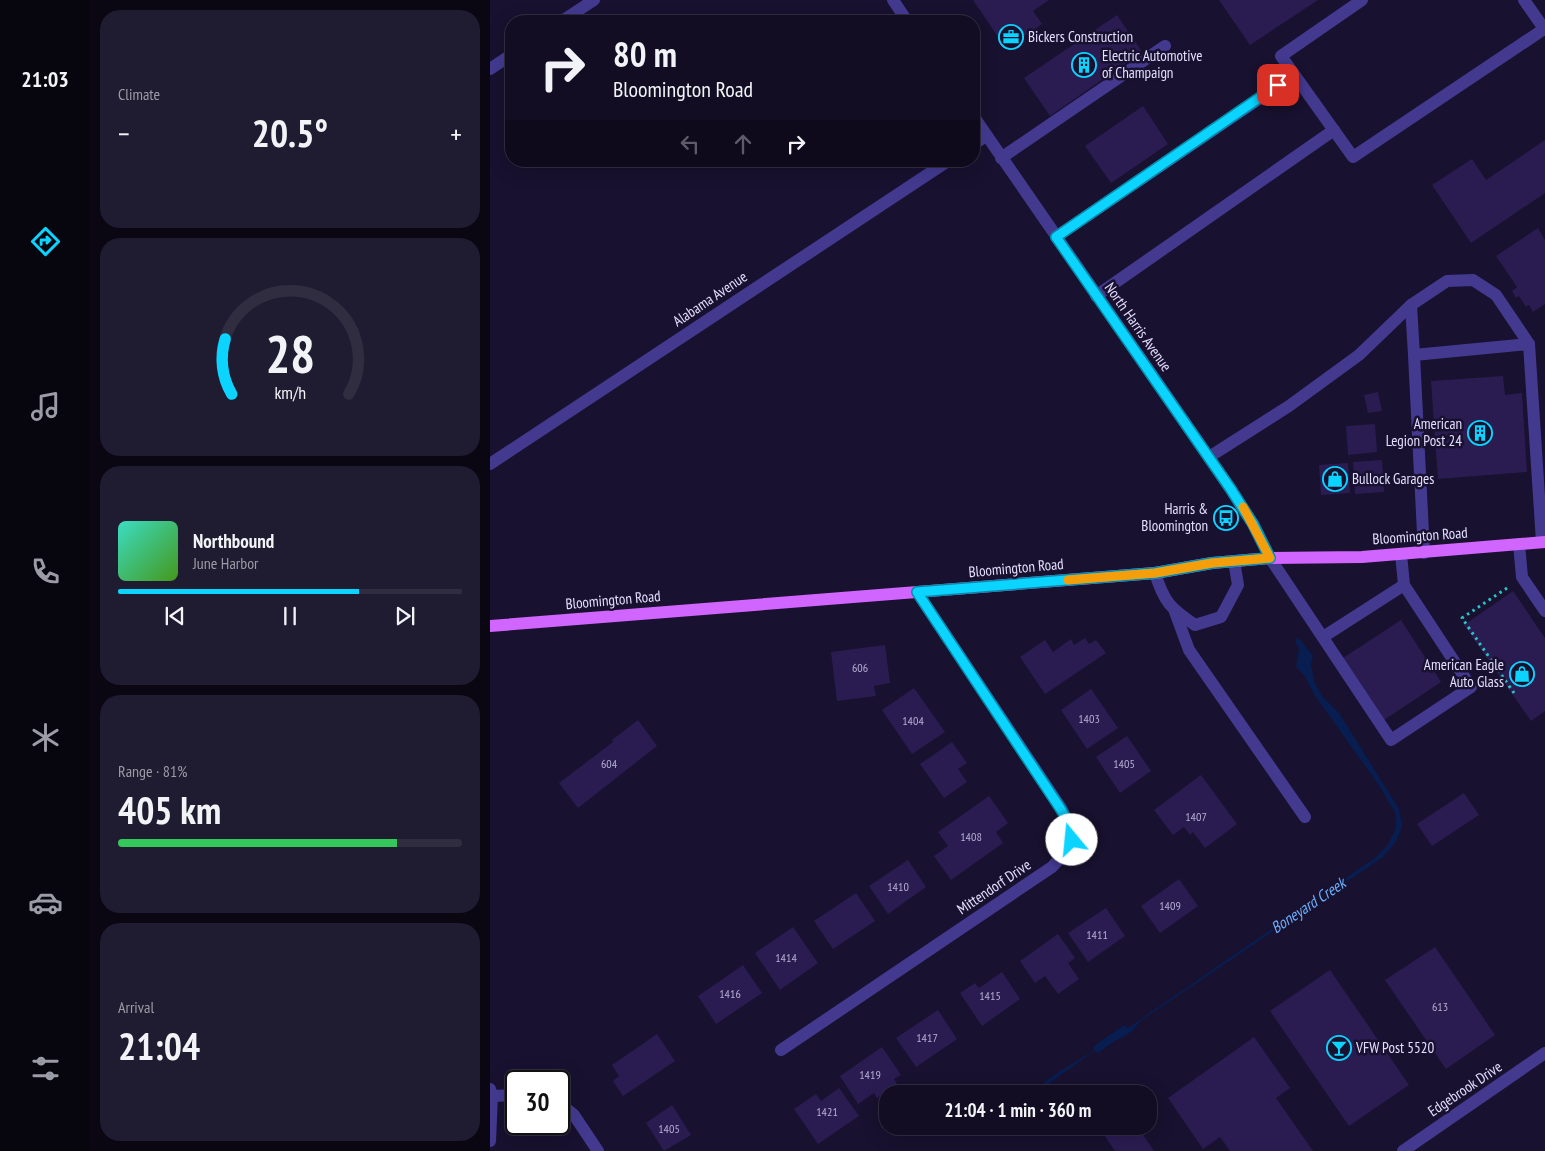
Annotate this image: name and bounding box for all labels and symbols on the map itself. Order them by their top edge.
office icon: Bickers Construction [998,24,1024,50]
place label: Bickers Construction [1028,27,1133,46]
place label: Electric Automotive of Champaign [1102,46,1202,82]
building icon: Electric Automotive of Champaign [1071,52,1097,78]
pin [1257,64,1299,106]
street label: Alabama Avenue [669,267,751,330]
street label: North Harris Avenue [1101,279,1176,375]
place label: American Legion Post 24 [1386,414,1462,450]
building icon: American Legion Post 24 [1467,420,1493,446]
shop icon: Bullock Garages [1322,466,1348,492]
place label: Bullock Garages [1352,469,1434,488]
place label: Harris & Bloomington [1141,499,1208,535]
bus stop icon: Harris & Bloomington [1213,505,1239,531]
street label: Bloomington Road [1372,523,1468,548]
street label: Bloomington Road [968,554,1064,581]
street label: Bloomington Road [565,586,661,613]
place label: American Eagle Auto Glass [1424,655,1504,691]
house number: 606 [852,660,868,675]
shop icon: American Eagle Auto Glass [1509,661,1535,687]
house number: 1403 [1078,711,1100,726]
house number: 1404 [902,713,924,728]
house number: 604 [601,756,618,771]
house number: 1405 [1113,756,1135,771]
house number: 1407 [1185,809,1207,824]
position arrow [1045,813,1097,865]
house number: 1408 [960,829,982,844]
street label: Mittendorf Drive [953,855,1034,918]
water label: Boneyard Creek [1267,872,1351,937]
house number: 1410 [887,879,909,894]
house number: 1409 [1159,898,1181,913]
house number: 1411 [1086,927,1108,942]
house number: 1414 [775,950,797,965]
house number: 1416 [719,986,741,1001]
house number: 1415 [979,988,1001,1003]
house number: 613 [1432,999,1448,1014]
house number: 1417 [916,1030,938,1045]
bar icon: VFW Post 5520 [1326,1035,1352,1061]
place label: VFW Post 5520 [1355,1038,1435,1057]
street label: Edgebrook Drive [1424,1057,1505,1120]
house number: 1419 [859,1067,881,1082]
speed limit sign: 30 [505,1070,570,1135]
house number: 1421 [816,1104,838,1119]
house number: 1405 [658,1121,680,1136]

